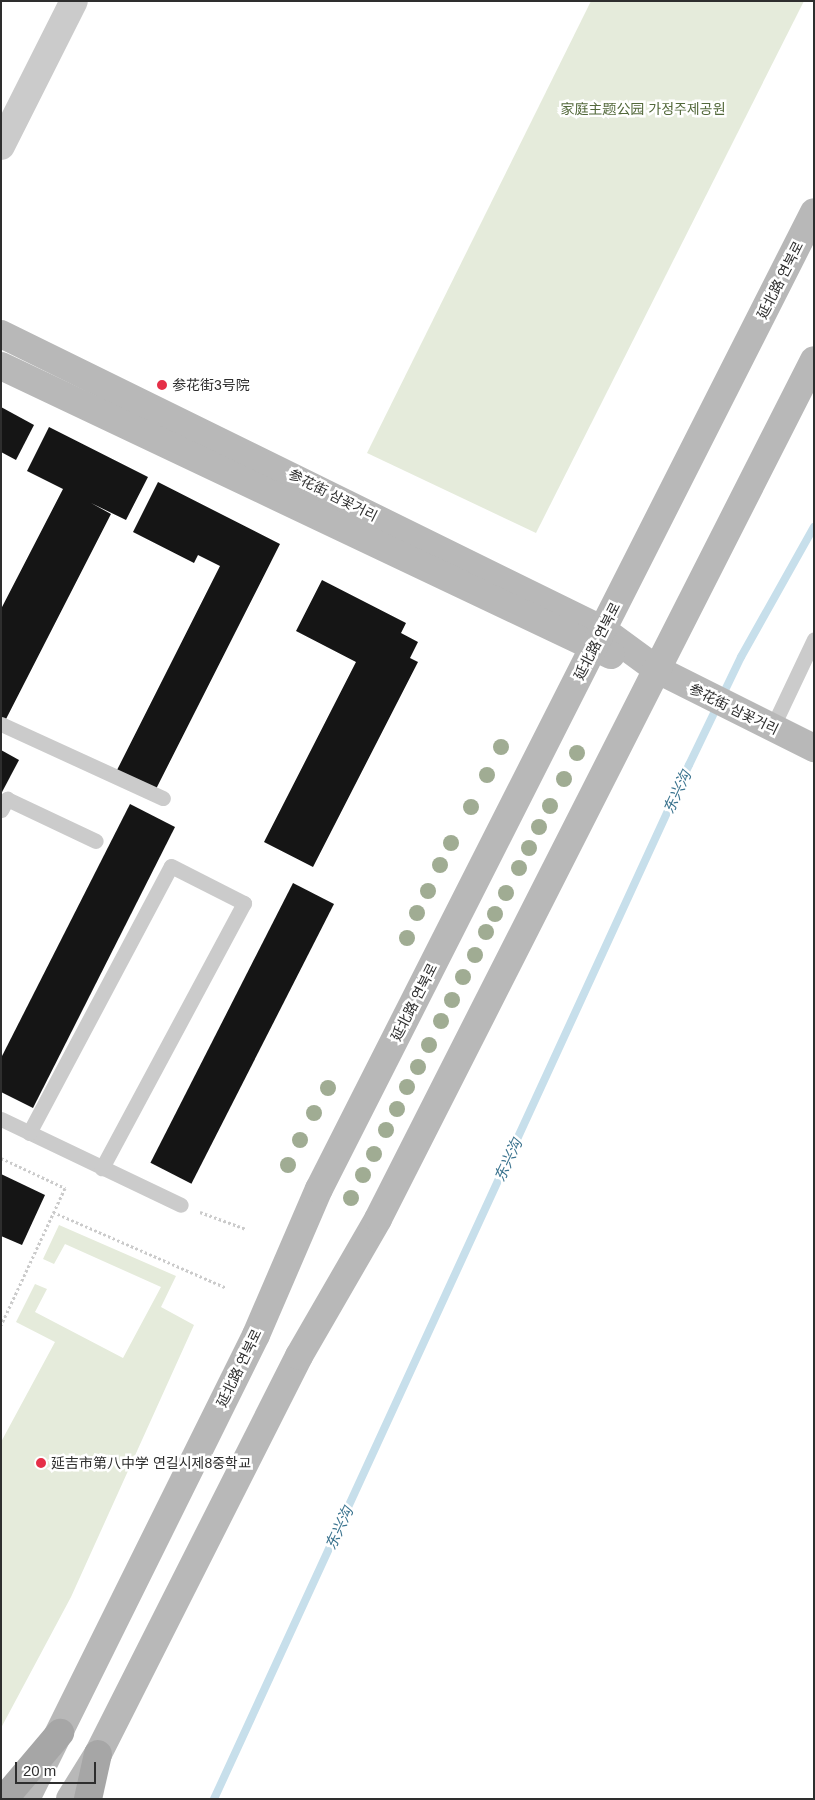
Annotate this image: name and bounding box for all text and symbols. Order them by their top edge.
park label: 家庭主题公园 가정주제공원 [560,101,726,117]
street label: 延北路 연북로 [753,239,807,321]
place label: 参花街3号院 [172,377,250,393]
marker: 参花街3号院 [156,379,168,391]
street label: 参花街 삼꽃거리 [286,465,380,525]
street label: 延北路 연북로 [570,600,624,682]
street label: 参花街 삼꽃거리 [687,680,781,738]
water label: 东兴沟 [659,768,695,816]
street label: 延北路 연북로 [387,961,441,1043]
water label: 东兴沟 [490,1136,526,1184]
street label: 延北路 연북로 [213,1326,265,1410]
place label: 延吉市第八中学 연길시제8중학교 [51,1455,251,1471]
marker: 延吉市第八中学 연길시제8중학교 [35,1457,47,1469]
water label: 东兴沟 [321,1504,357,1552]
scale bar [18,1752,99,1784]
text: 20 m [23,1762,56,1779]

